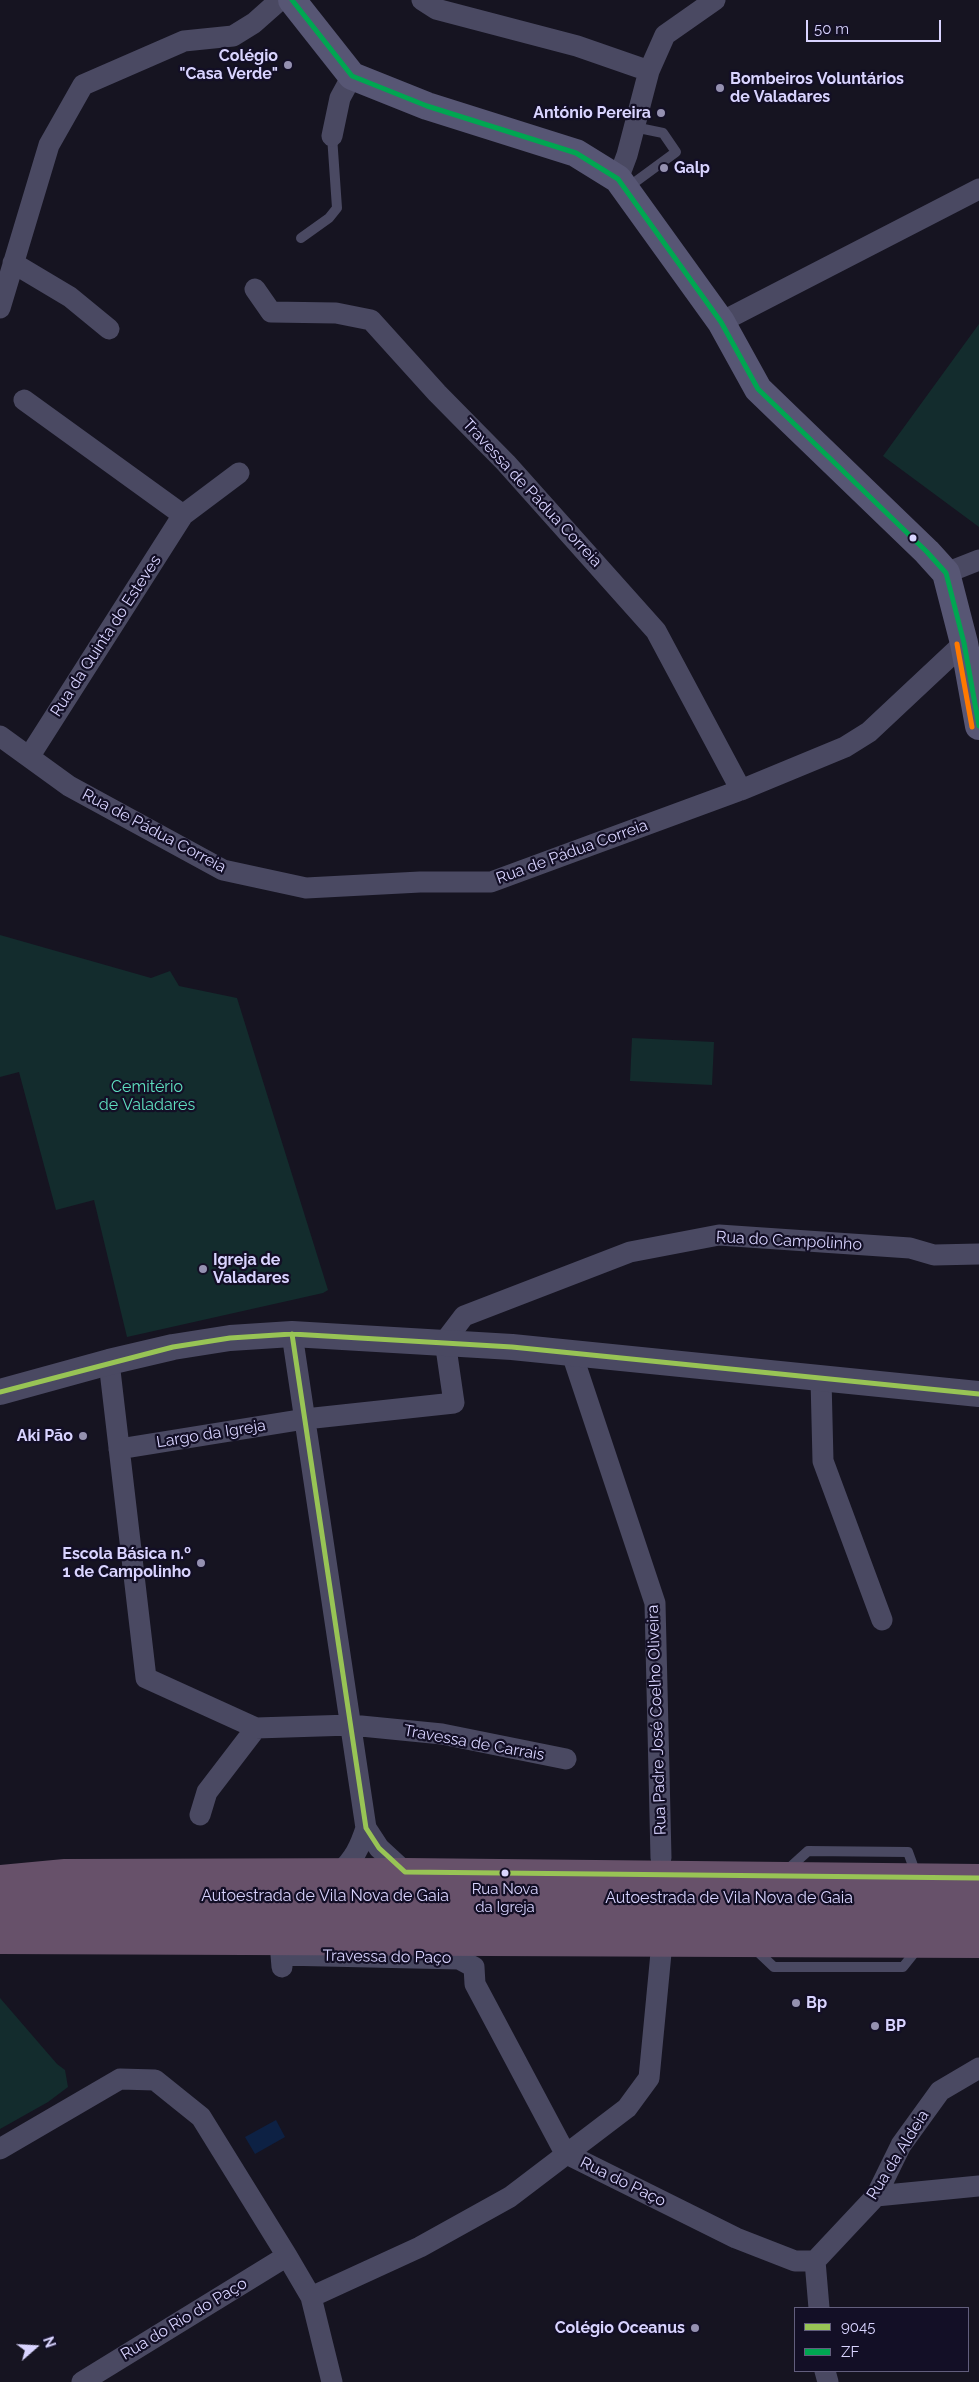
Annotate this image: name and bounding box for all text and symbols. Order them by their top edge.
scale bar [809,10,944,42]
text: 50 m [814,20,849,38]
place label: Colégio "Casa Verde" [179,46,278,84]
marker: Colégio "Casa Verde" [282,59,294,71]
place label: Bombeiros Voluntários de Valadares [730,69,904,107]
marker: Bombeiros Voluntários de Valadares [714,82,726,94]
place label: António Pereira [533,103,651,123]
marker: António Pereira [655,107,667,119]
place label: Galp [674,158,710,178]
marker: Galp [658,162,670,174]
street label: Travessa de Pádua Correia [458,415,606,571]
unlabelled marker [908,533,918,543]
street label: Rua da Quinta do Esteves [47,552,165,720]
street label: Rua de Pádua Correia [79,785,229,877]
street label: Rua de Pádua Correia [494,816,650,888]
park label: Cemitério de Valadares [99,1077,195,1115]
street label: Rua do Campolinho [716,1228,862,1254]
place label: Igreja de Valadares [213,1250,289,1288]
marker: Igreja de Valadares [197,1263,209,1275]
street label: Largo da Igreja [155,1416,267,1452]
place label: Aki Pão [17,1426,73,1446]
marker: Aki Pão [77,1430,89,1442]
place label: Escola Básica n.º 1 de Campolinho [62,1544,191,1582]
marker: Escola Básica n.º 1 de Campolinho [195,1557,207,1569]
street label: Rua Padre José Coelho Oliveira [643,1604,671,1836]
street label: Travessa de Carrais [402,1721,546,1765]
marker: Rua Nova da Igreja [500,1868,510,1878]
place label: Rua Nova da Igreja [472,1880,538,1915]
street label: Autoestrada de Vila Nova de Gaia [201,1886,449,1906]
street label: Autoestrada de Vila Nova de Gaia [605,1888,853,1908]
street label: Travessa do Paço [323,1946,451,1968]
place label: Bp [806,1993,827,2013]
marker: Bp [790,1997,802,2009]
place label: BP [885,2016,906,2036]
marker: BP [869,2020,881,2032]
street label: Rua da Aldeia [863,2107,933,2203]
street label: Rua do Paço [577,2153,669,2211]
street label: Rua do Rio do Paço [117,2274,251,2364]
legend [794,2307,969,2372]
place label: Colégio Oceanus [555,2318,685,2338]
text: 9045 [841,2318,875,2336]
north arrow [10,2322,60,2372]
marker: Colégio Oceanus [689,2322,701,2334]
text: N [40,2334,58,2350]
text: ZF [841,2343,859,2361]

